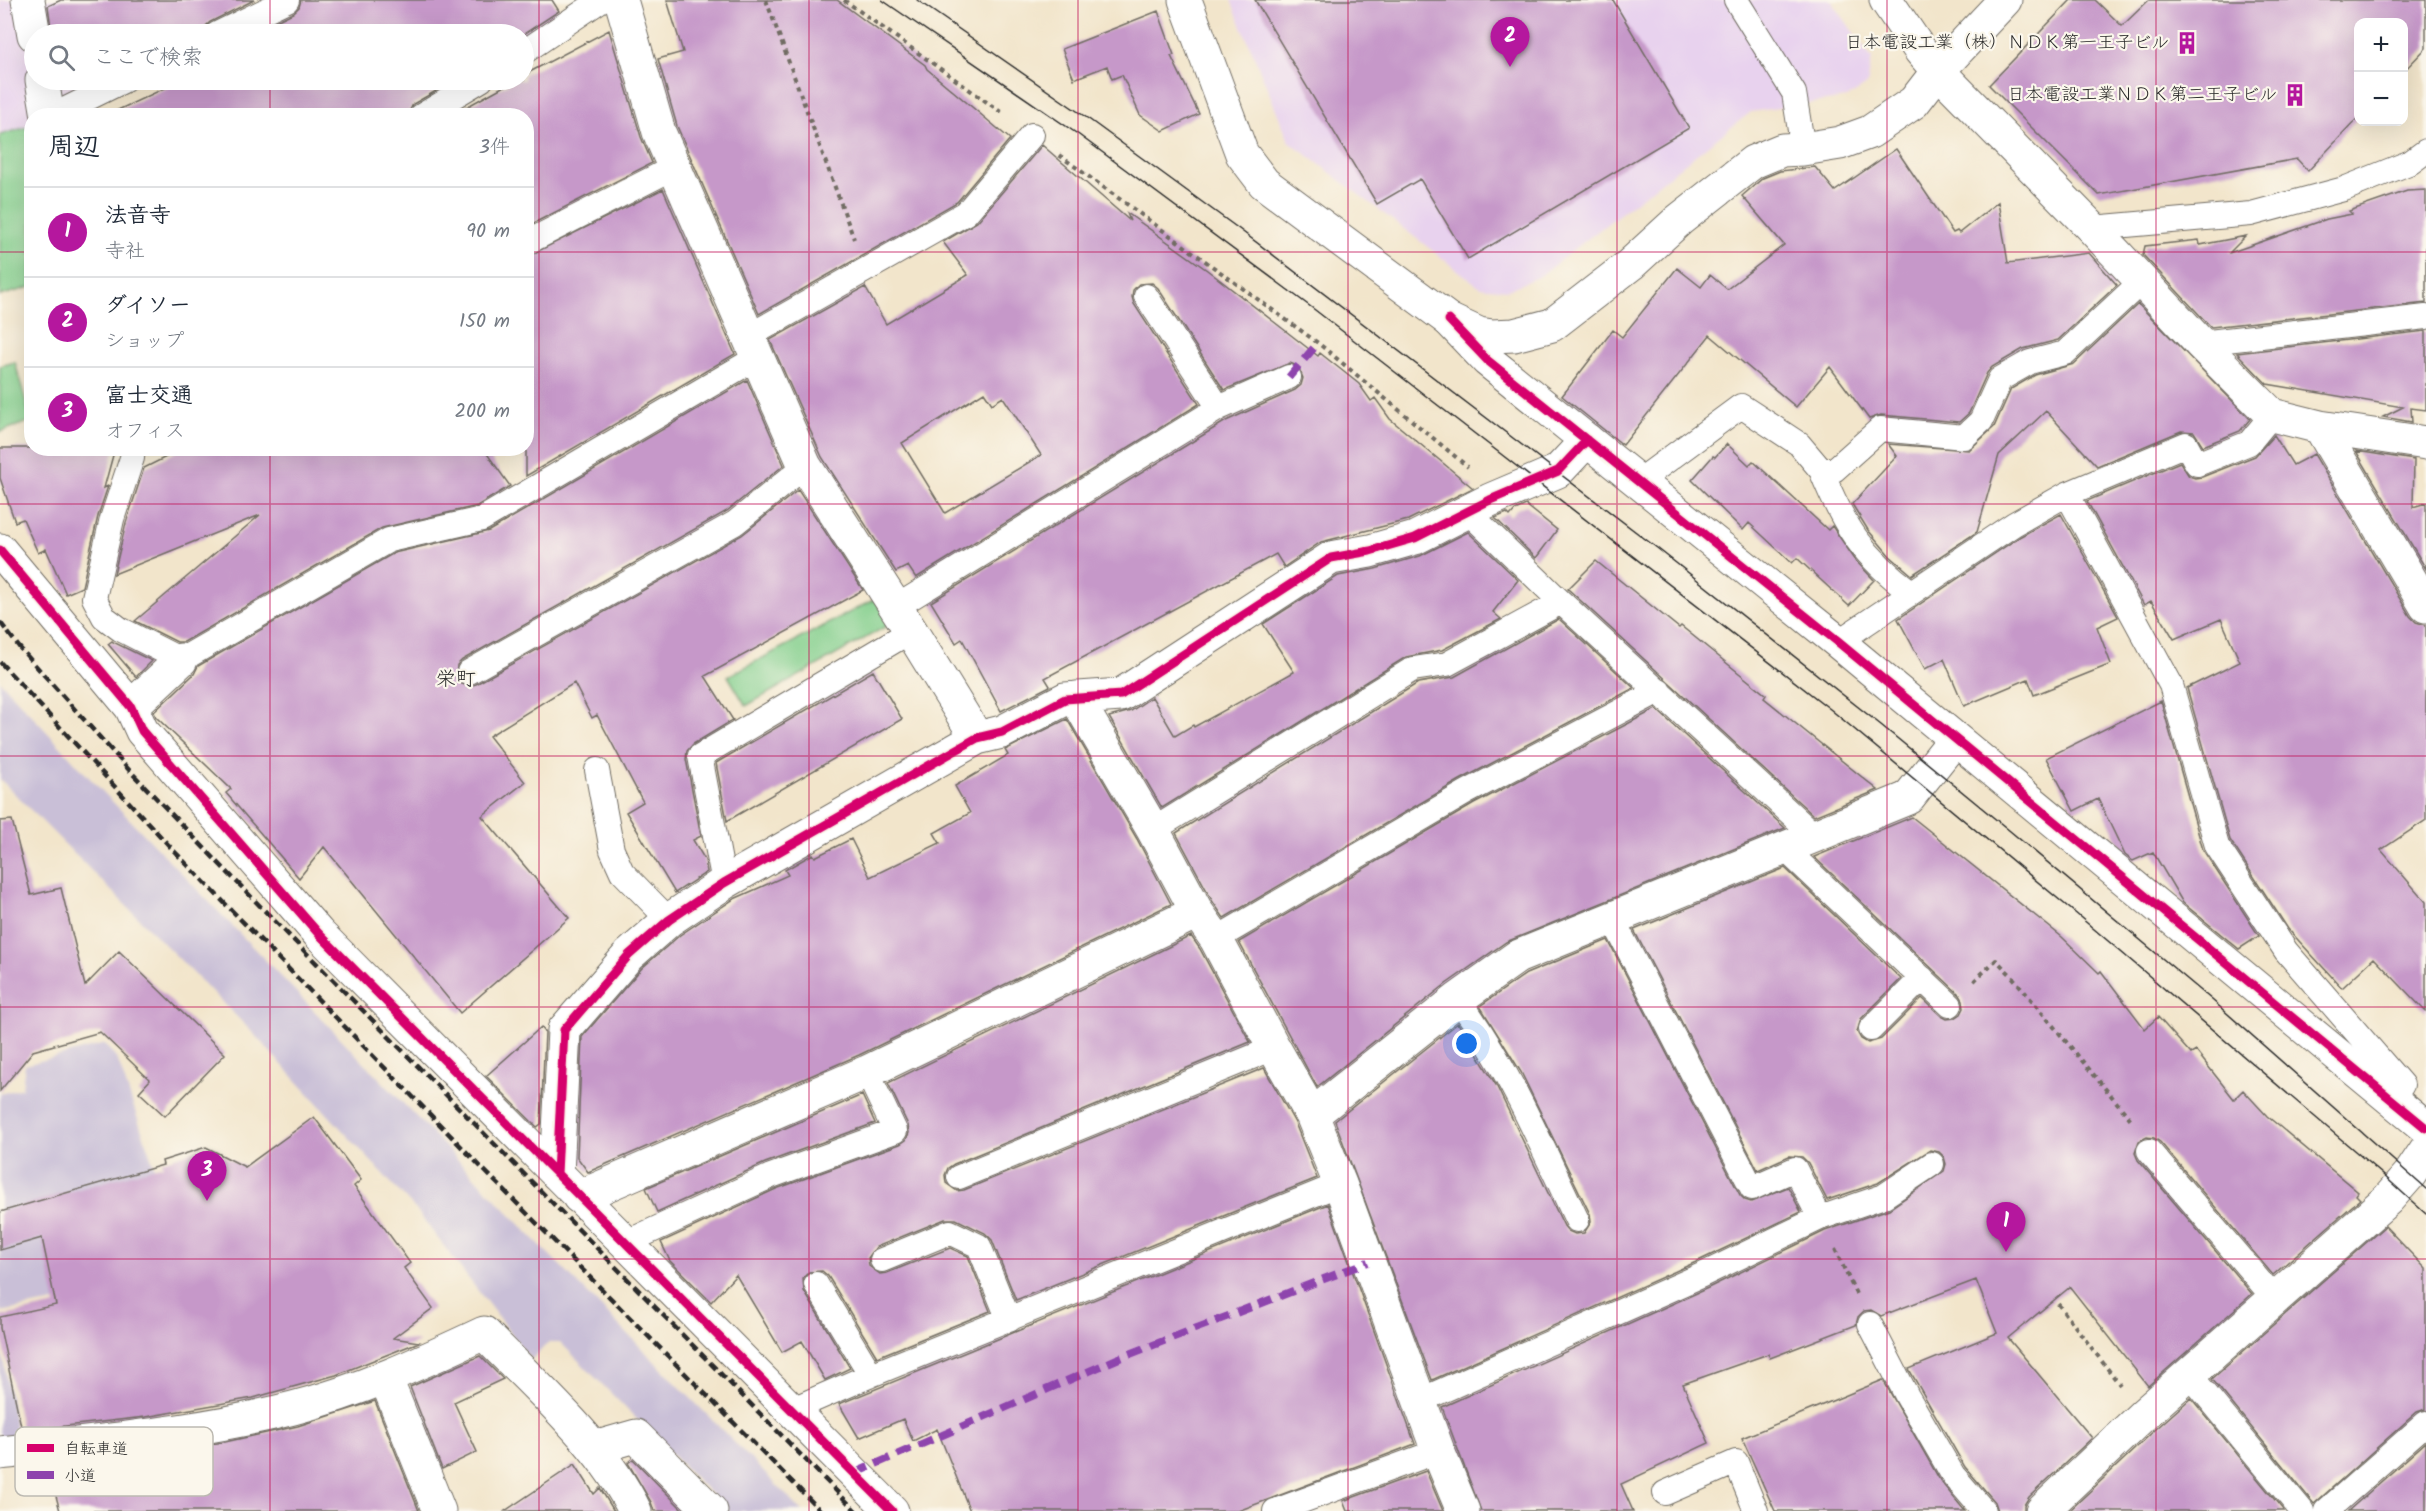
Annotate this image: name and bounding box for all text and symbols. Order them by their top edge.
pin: 2 [1490,17,1530,67]
map controls [2354,18,2408,126]
button: + [2354,18,2408,72]
search box [24,24,534,90]
place label: 日本電設工業（株）ＮＤＫ第一王子ビル [1845,29,2169,58]
building icon: 日本電設工業（株）ＮＤＫ第一王子ビル [2174,30,2200,56]
icon: search [45,41,78,74]
text: ここで検索 [93,41,203,76]
button: − [2354,72,2408,126]
place label: 日本電設工業ＮＤＫ第二王子ビル [2007,81,2277,110]
building icon: 日本電設工業ＮＤＫ第二王子ビル [2282,82,2308,108]
text: 周辺 [48,127,100,169]
text: 3件 [479,132,510,164]
text: 法音寺 [105,199,171,234]
text: 1 [64,216,71,248]
text: 90 m [466,216,510,248]
text: 寺社 [105,236,145,268]
text: ダイソー [105,289,191,324]
text: 2 [62,306,73,338]
text: 150 m [459,306,510,338]
text: ショップ [105,326,184,358]
text: 富士交通 [105,379,193,414]
text: 3 [62,396,73,428]
text: 200 m [454,396,510,428]
text: オフィス [105,416,185,448]
district label: 栄町 [436,664,476,696]
your location [1452,1029,1481,1058]
pin: 3 [188,1152,226,1201]
pin: 1 [1986,1202,2026,1252]
legend [15,1427,213,1496]
text: 自転車道 [64,1437,128,1462]
text: 小道 [64,1464,96,1489]

